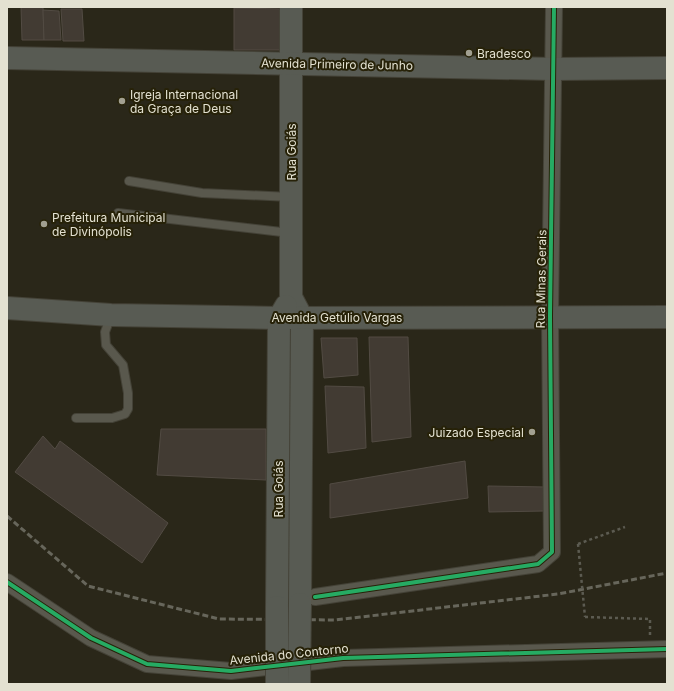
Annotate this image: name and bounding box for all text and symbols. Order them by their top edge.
place label: Bradesco [477,46,531,61]
marker: Bradesco [464,48,474,58]
street label: Avenida Primeiro de Junho [261,55,413,73]
place label: Igreja Internacional da Graça de Deus [130,87,238,116]
marker: Igreja Internacional da Graça de Deus [117,96,127,106]
street label: Rua Goiás [284,123,299,181]
place label: Prefeitura Municipal de Divinópolis [52,210,165,239]
marker: Prefeitura Municipal de Divinópolis [39,219,49,229]
street label: Rua Minas Gerais [533,230,549,328]
street label: Avenida Getúlio Vargas [272,310,402,325]
place label: Juizado Especial [429,425,524,440]
marker: Juizado Especial [527,427,537,437]
street label: Rua Goiás [271,460,286,518]
street label: Avenida do Contorno [229,640,349,668]

